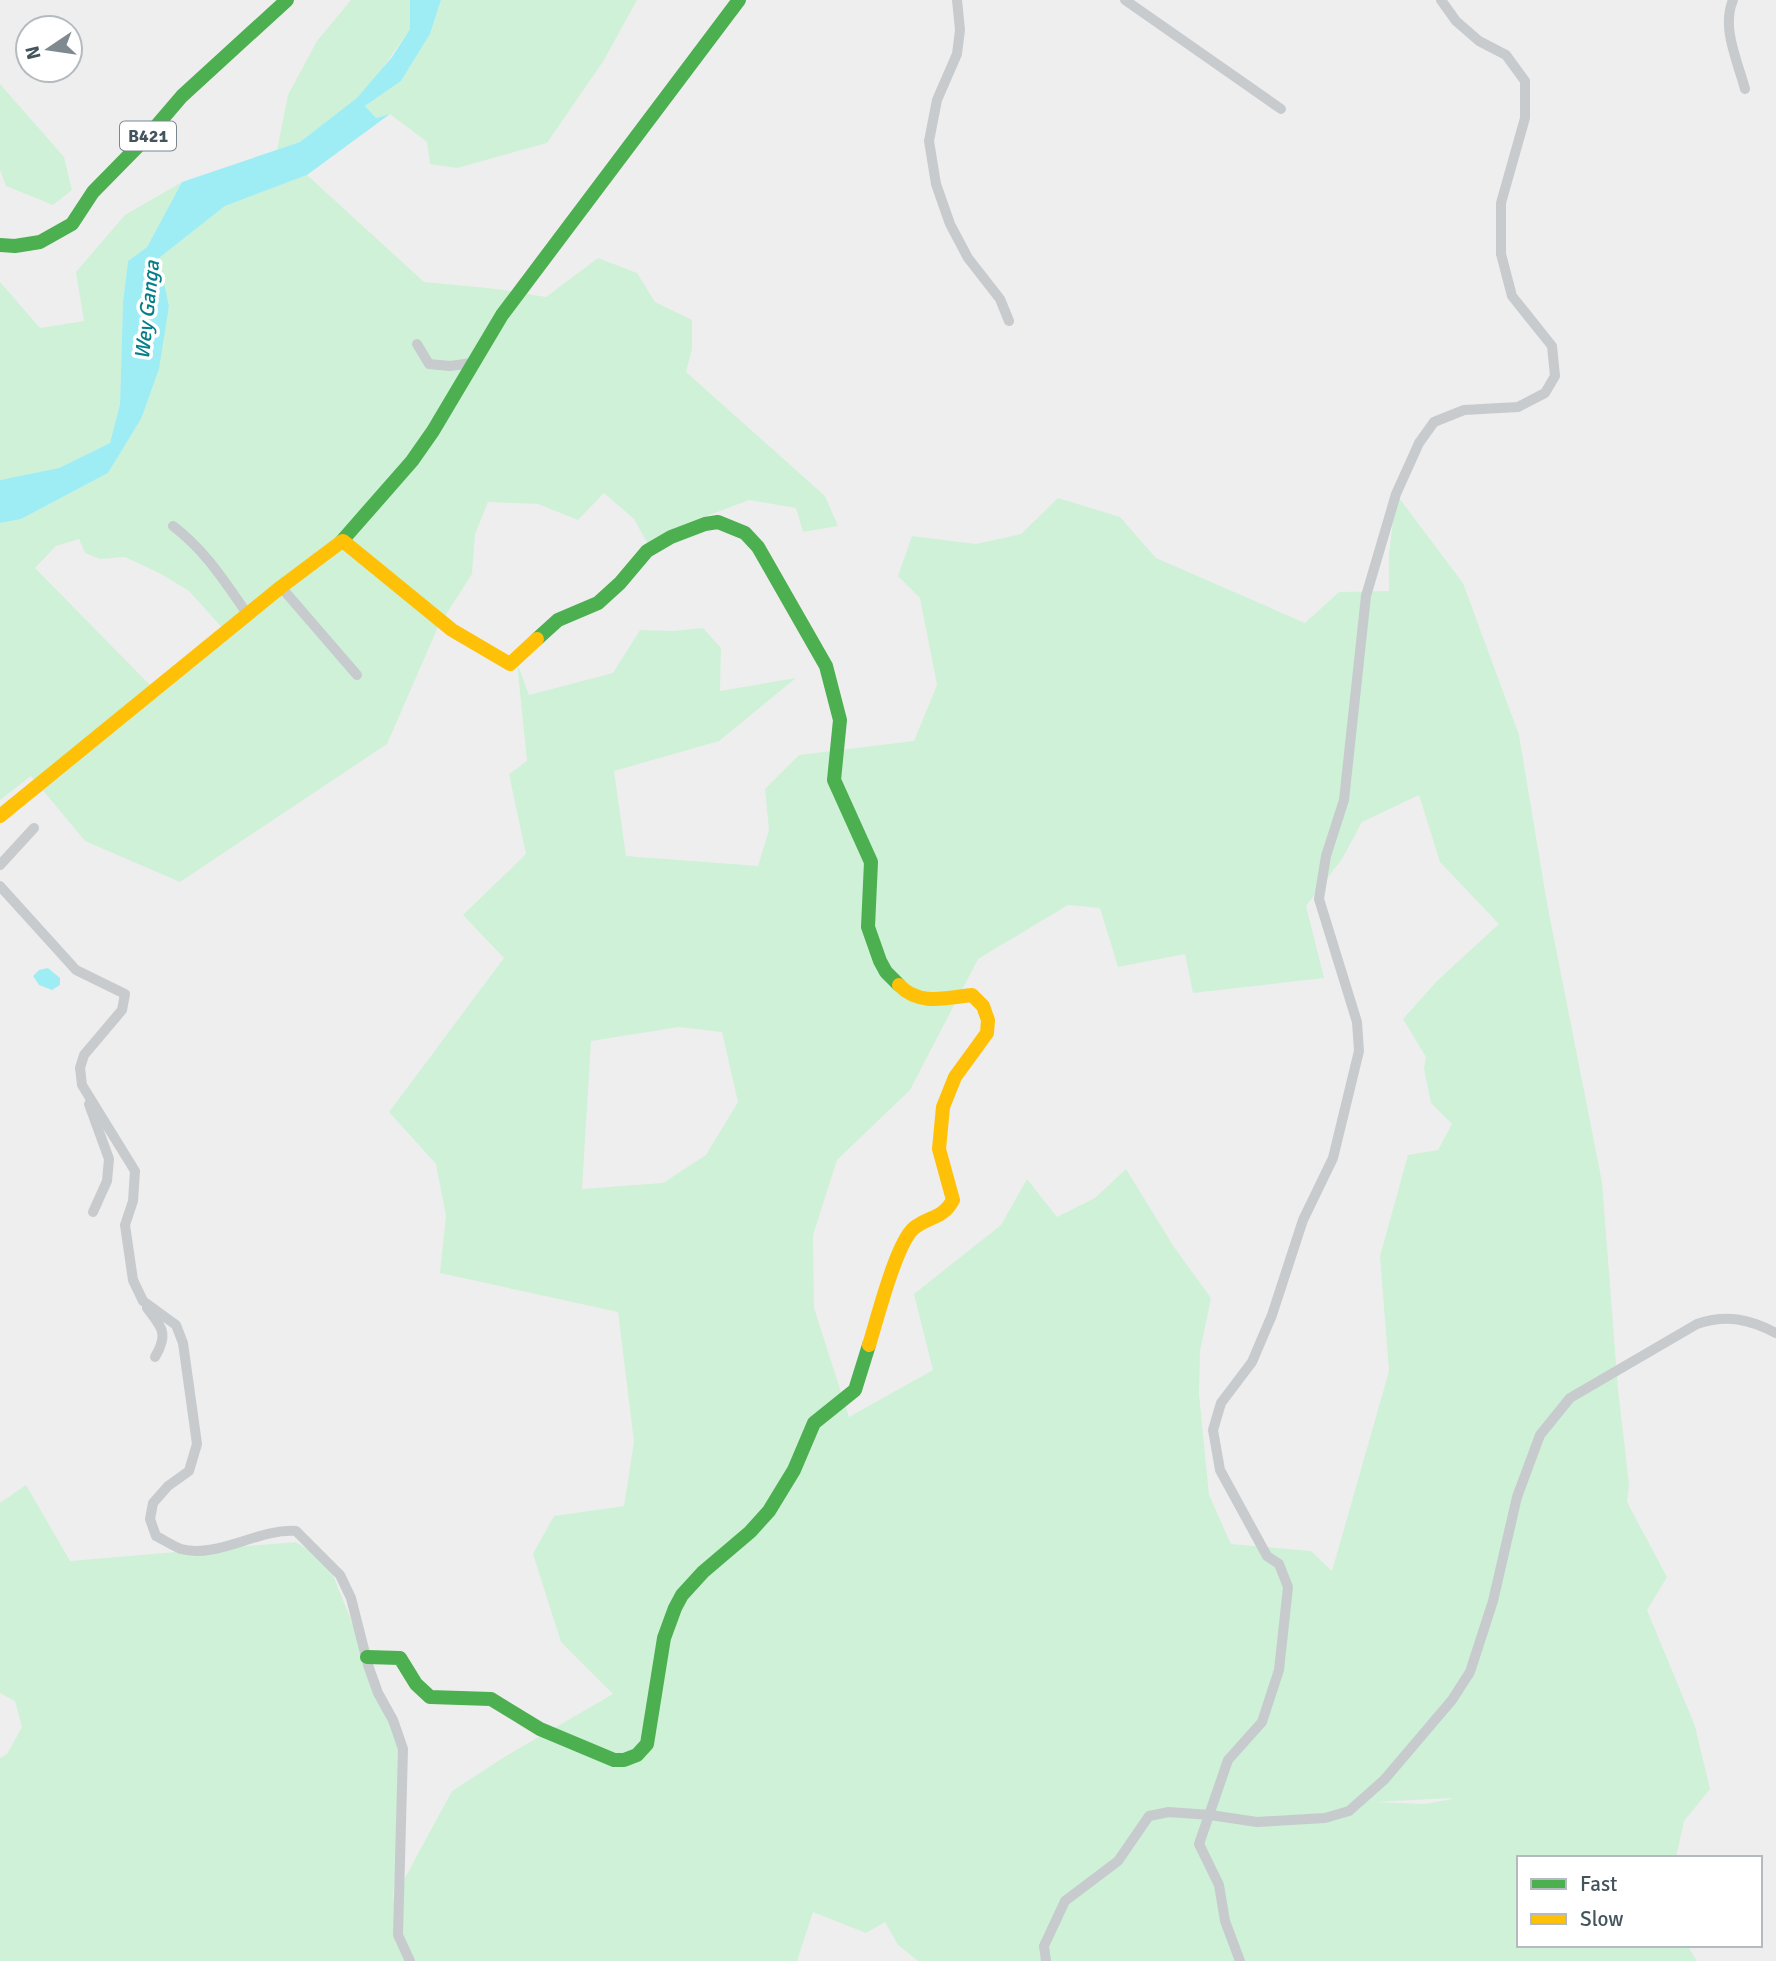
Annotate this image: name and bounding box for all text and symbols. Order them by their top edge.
north arrow [14,14,84,84]
text: N [20,43,47,62]
road number: B421 [120,121,176,150]
water label: Wey Ganga [129,258,165,361]
legend [1517,1856,1762,1947]
text: Fast [1580,1871,1617,1897]
text: Slow [1580,1906,1624,1932]

